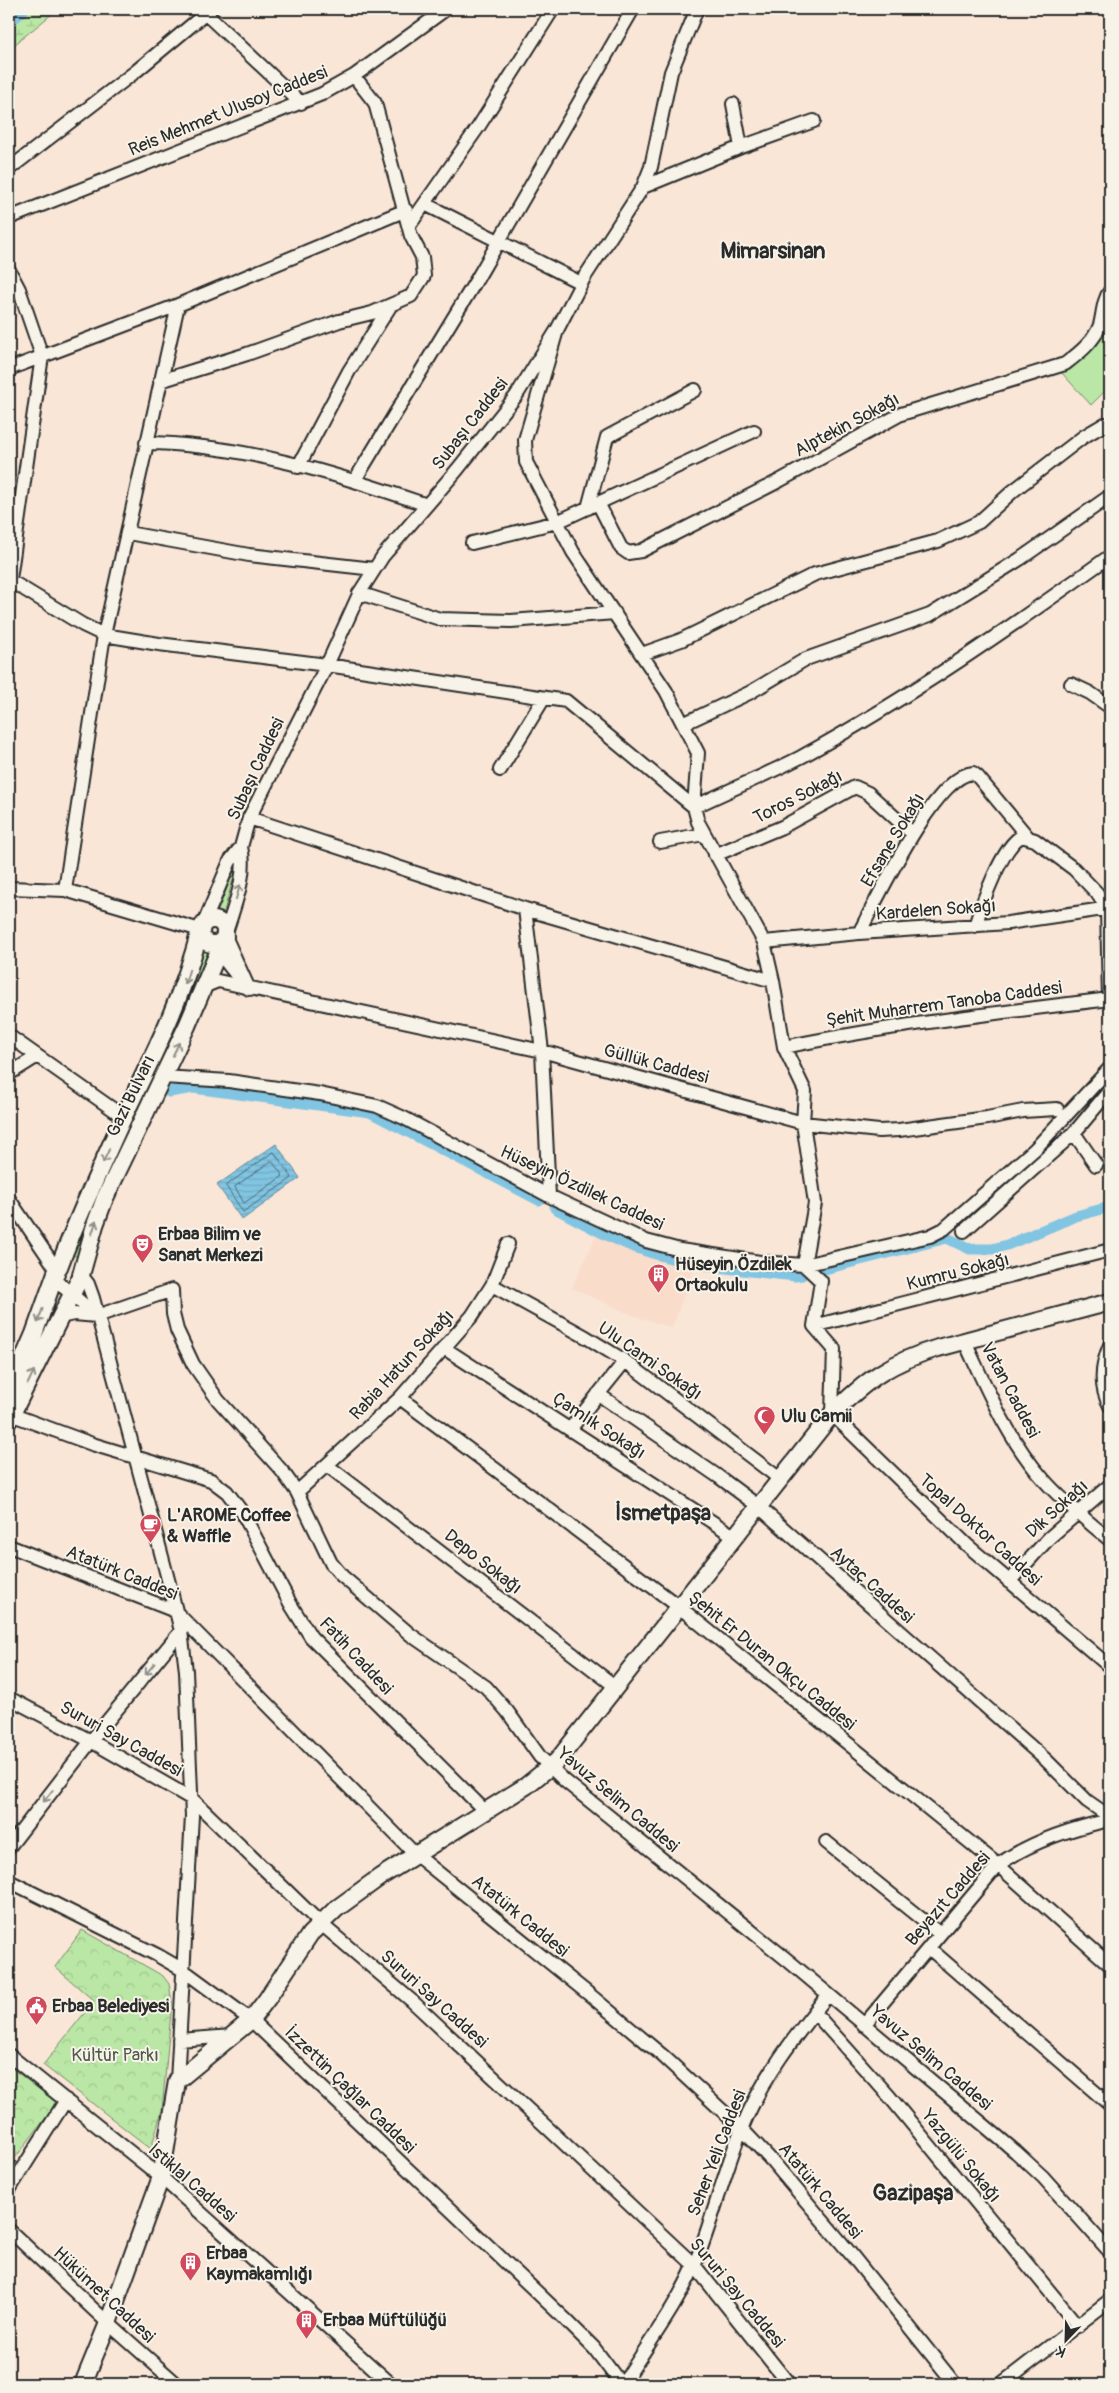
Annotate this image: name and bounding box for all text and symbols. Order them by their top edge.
street label: Reis Mehmet Ulusoy Caddesi [125,60,331,162]
district label: Mimarsinan [721,237,825,265]
street label: Subaşı Caddesi [427,373,513,475]
street label: Alptekin Sokağı [791,388,903,462]
street label: Subaşı Caddesi [222,714,290,824]
street label: Toros Sokağı [750,765,846,829]
street label: Efsane Sokağı [856,789,930,891]
one-way arrow [233,885,243,901]
street label: Kardelen Sokağı [875,894,997,926]
one-way arrow [182,968,192,984]
street label: Şehit Muharrem Tanoba Caddesi [825,976,1063,1032]
street label: Güllük Caddesi [601,1039,711,1089]
one-way arrow [171,1041,181,1056]
street label: Gazi Bulvarı [101,1051,161,1141]
street label: Hüseyin Özdilek Caddesi [496,1140,668,1236]
one-way arrow [100,1148,110,1163]
one-way arrow [89,1220,99,1236]
place label: Erbaa Bilim ve Sanat Merkezi [158,1223,263,1267]
theatre icon: Erbaa Bilim ve Sanat Merkezi [130,1232,154,1263]
street label: Kumru Sokağı [904,1248,1012,1296]
place label: Hüseyin Özdilek Ortaokulu [675,1253,792,1297]
building icon: Hüseyin Özdilek Ortaokulu [647,1262,671,1293]
street label: Rabia Hatun Sokağı [345,1305,459,1425]
one-way arrow [35,1308,44,1324]
street label: Ulu Cami Sokağı [593,1317,707,1405]
street label: Vatan Caddesi [975,1338,1045,1442]
one-way arrow [27,1370,37,1385]
street label: Çamlık Sokağı [548,1387,650,1465]
mosque icon: Ulu Camii [753,1404,777,1435]
place label: Ulu Camii [781,1405,852,1428]
street label: Topal Doktor Caddesi [914,1469,1046,1591]
street label: Dik Sokağı [1021,1475,1093,1543]
district label: İsmetpaşa [615,1499,711,1527]
place label: L'AROME Coffee & Waffle [167,1504,292,1548]
cafe icon: L'AROME Coffee & Waffle [139,1513,163,1544]
street label: Depo Sokağı [439,1524,527,1600]
street label: Atatürk Caddesi [63,1540,181,1606]
street label: Aytaç Caddesi [825,1541,919,1629]
street label: Şehit Er Duran Okçu Caddesi [683,1586,861,1736]
street label: Fatih Caddesi [314,1612,398,1700]
one-way arrow [144,1662,155,1675]
street label: Sururi Say Caddesi [56,1696,186,1782]
street label: Yavuz Selim Caddesi [552,1742,684,1858]
one-way arrow [43,1789,54,1802]
street label: Beyazıt Caddesi [901,1847,995,1951]
street label: Atatürk Caddesi [467,1870,573,1962]
street label: Sururi Say Caddesi [376,1945,492,2053]
public building icon: Erbaa Belediyesi [24,1994,48,2025]
place label: Erbaa Belediyesi [52,1995,169,2018]
street label: Yavuz Selim Caddesi [865,2000,997,2116]
street label: İzzettin Çağlar Caddesi [280,2021,420,2159]
park label: Kültür Parkı [71,2044,159,2067]
street label: Seher Yeli Caddesi [682,2087,752,2219]
street label: Yazgülü Sokağı [916,2104,1006,2207]
street label: İstiklal Caddesi [143,2138,241,2228]
street label: Atatürk Caddesi [773,2138,867,2244]
district label: Gazipaşa [873,2179,953,2207]
street label: Sururi Say Caddesi [684,2233,790,2353]
street label: Hükümet Caddesi [48,2242,160,2348]
place label: Erbaa Kaymakamlığı [206,2242,313,2286]
building icon: Erbaa Kaymakamlığı [178,2251,202,2282]
building icon: Erbaa Müftülüğü [295,2308,319,2339]
place label: Erbaa Müftülüğü [323,2309,447,2332]
north arrow [1042,2316,1092,2366]
text: K [1053,2342,1068,2361]

